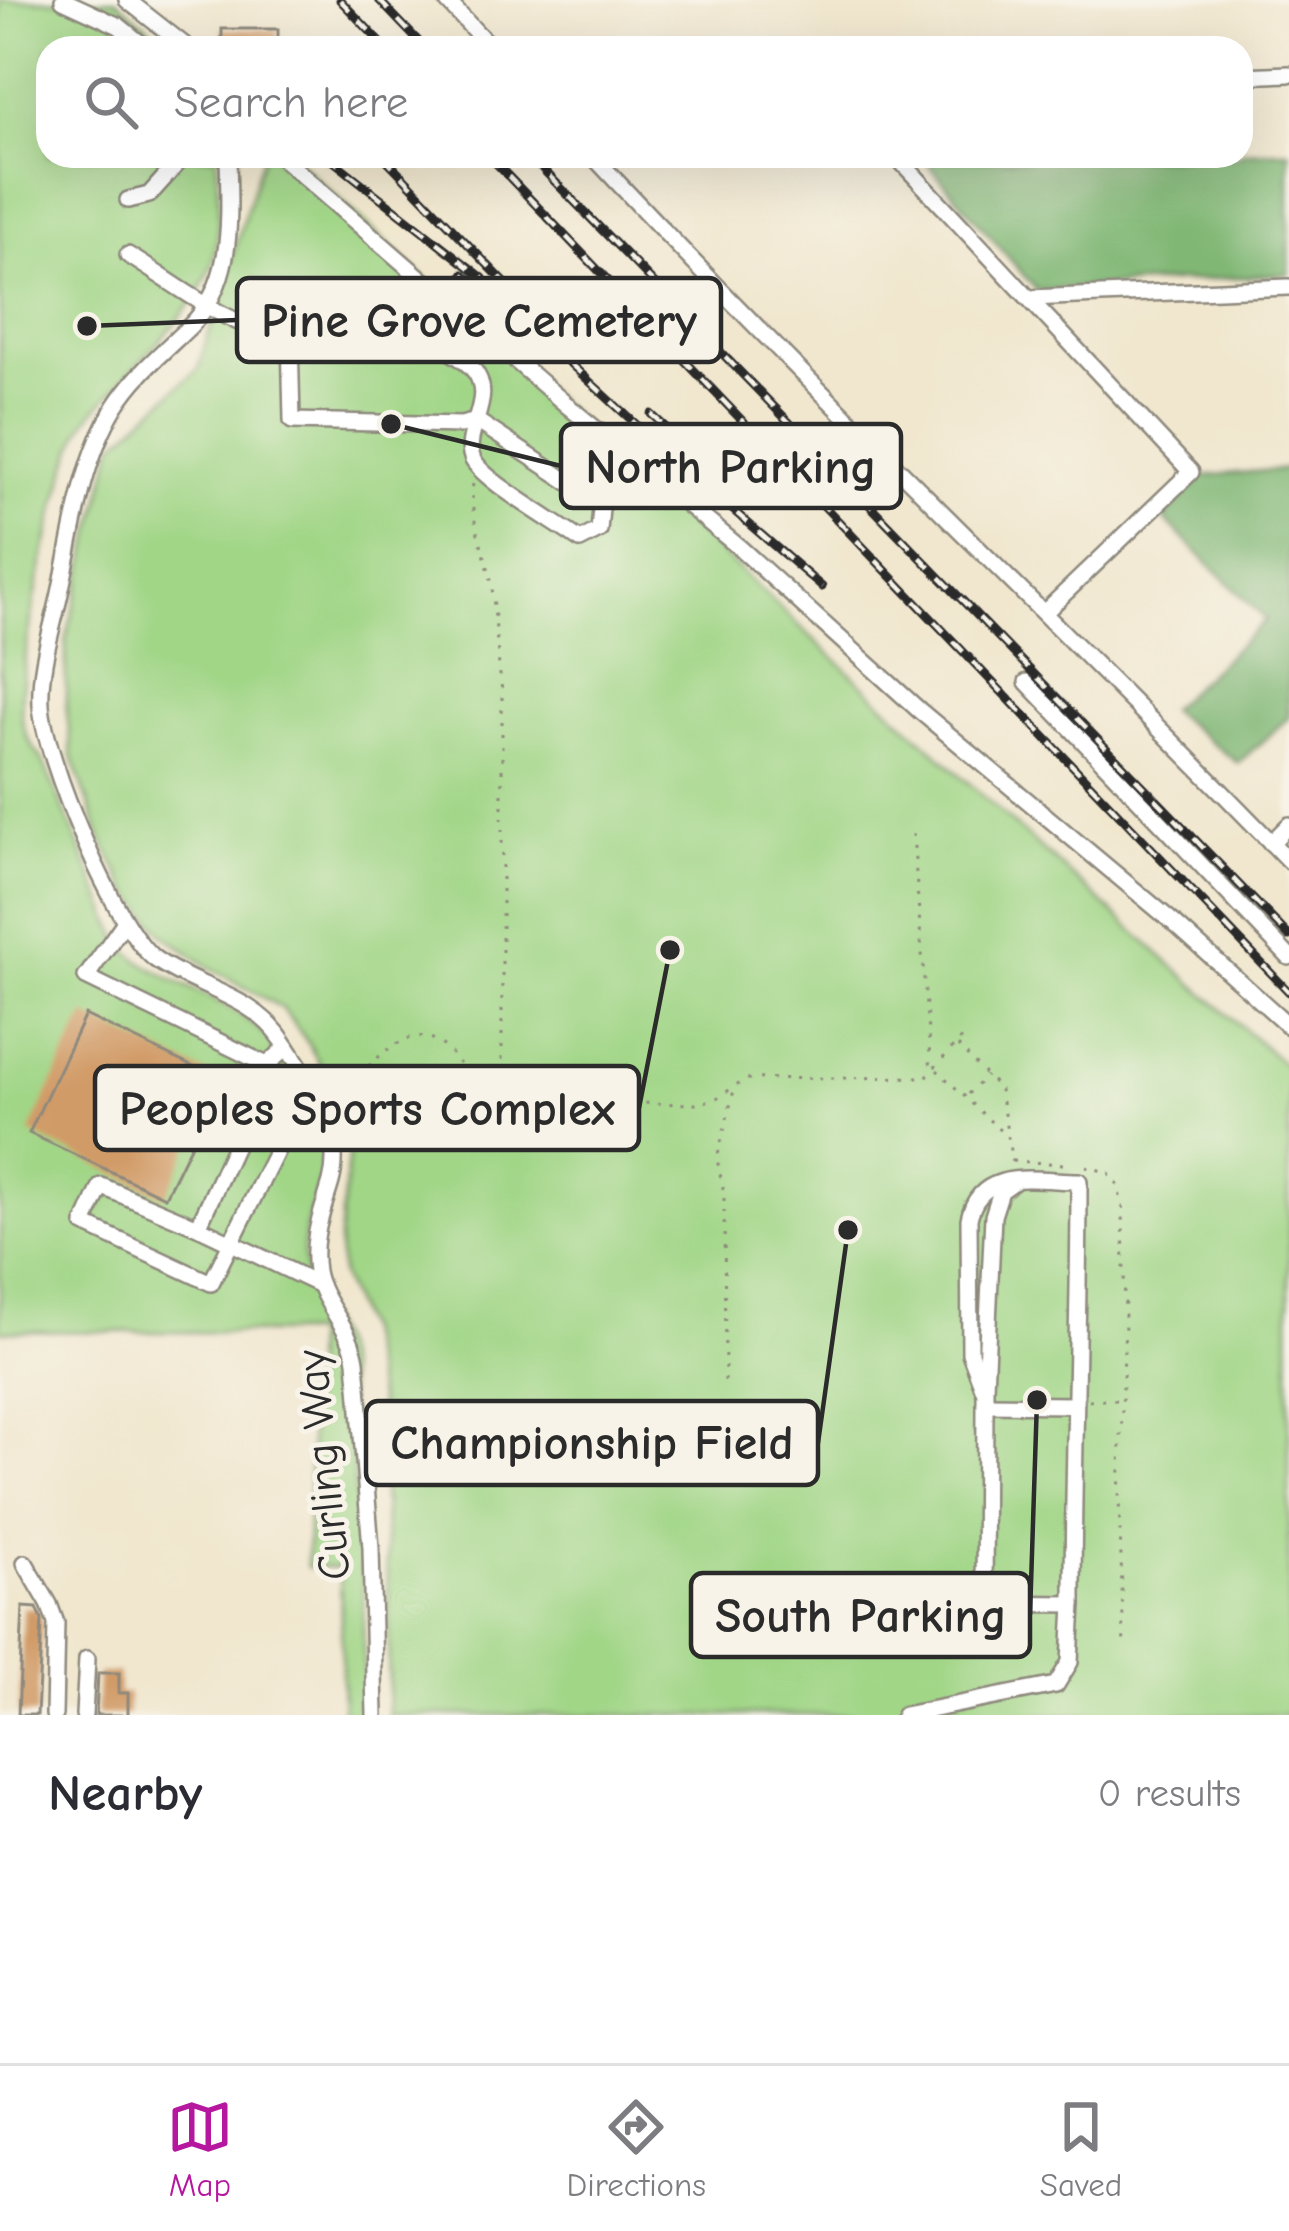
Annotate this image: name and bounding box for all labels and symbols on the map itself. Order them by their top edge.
callout: Pine Grove Cemetery [237,278,721,362]
text: Pine Grove Cemetery [261,294,697,349]
callout: North Parking [561,424,901,508]
text: North Parking [585,440,877,495]
callout: Peoples Sports Complex [95,1066,639,1150]
text: Peoples Sports Complex [119,1082,616,1137]
street label: Curling Way [285,1346,361,1583]
callout: Championship Field [366,1401,818,1485]
text: Championship Field [390,1416,794,1471]
callout: South Parking [691,1573,1030,1657]
text: South Parking [715,1589,1007,1644]

